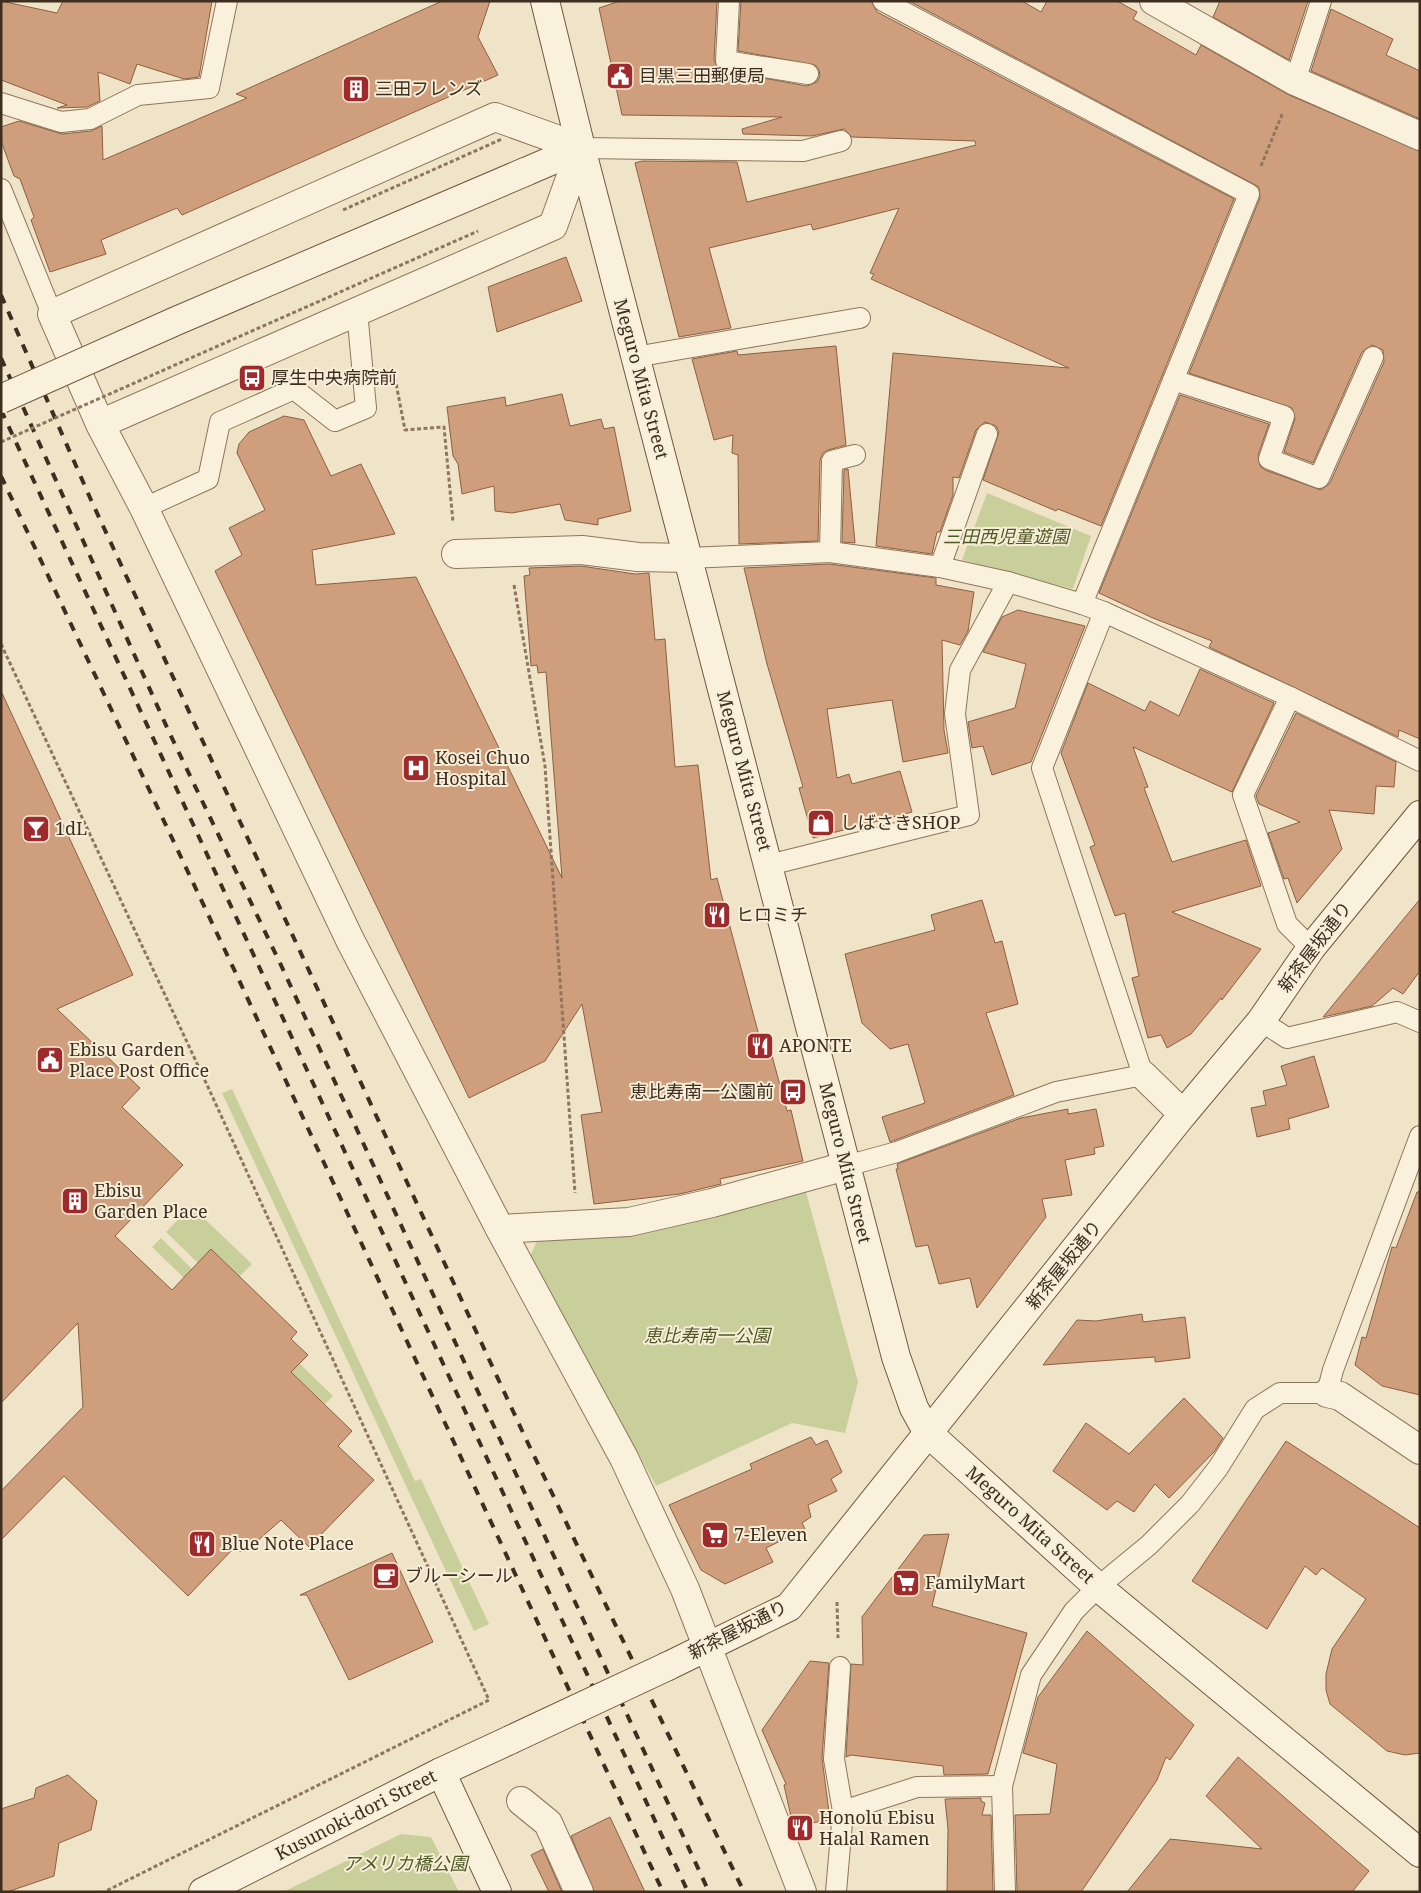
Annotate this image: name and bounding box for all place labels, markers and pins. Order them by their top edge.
public building icon: 目黒三田郵便局 [605,61,635,91]
place label: 目黒三田郵便局 [639,63,765,87]
building icon: 三田フレンズ [341,74,371,104]
place label: 三田フレンズ [375,76,483,100]
bus stop icon: 厚生中央病院前 [237,363,267,393]
place label: 厚生中央病院前 [271,365,397,389]
place label: Kosei Chuo Hospital [435,745,530,790]
hospital icon: Kosei Chuo Hospital [401,753,431,783]
shop icon: しばさきSHOP [806,808,836,838]
place label: しばさきSHOP [840,810,960,834]
bar icon: 1dL [21,814,51,844]
place label: 1dL [55,816,87,840]
restaurant icon: ヒロミチ [702,900,732,930]
place label: ヒロミチ [736,902,808,926]
restaurant icon: APONTE [745,1031,775,1061]
place label: APONTE [779,1033,852,1057]
place label: Ebisu Garden Place Post Office [69,1037,209,1082]
public building icon: Ebisu Garden Place Post Office [35,1045,65,1075]
bus stop icon: 恵比寿南一公園前 [778,1077,808,1107]
place label: 恵比寿南一公園前 [630,1079,774,1103]
place label: Ebisu Garden Place [94,1178,208,1223]
building icon: Ebisu Garden Place [60,1186,90,1216]
supermarket icon: 7-Eleven [700,1520,730,1550]
place label: 7-Eleven [734,1522,808,1546]
restaurant icon: Blue Note Place [187,1529,217,1559]
place label: Blue Note Place [221,1531,354,1555]
cafe icon: ブルーシール [371,1561,401,1591]
place label: ブルーシール [405,1563,513,1587]
supermarket icon: FamilyMart [891,1568,921,1598]
place label: FamilyMart [925,1570,1025,1594]
place label: Honolu Ebisu Halal Ramen [819,1805,935,1850]
restaurant icon: Honolu Ebisu Halal Ramen [785,1813,815,1843]

